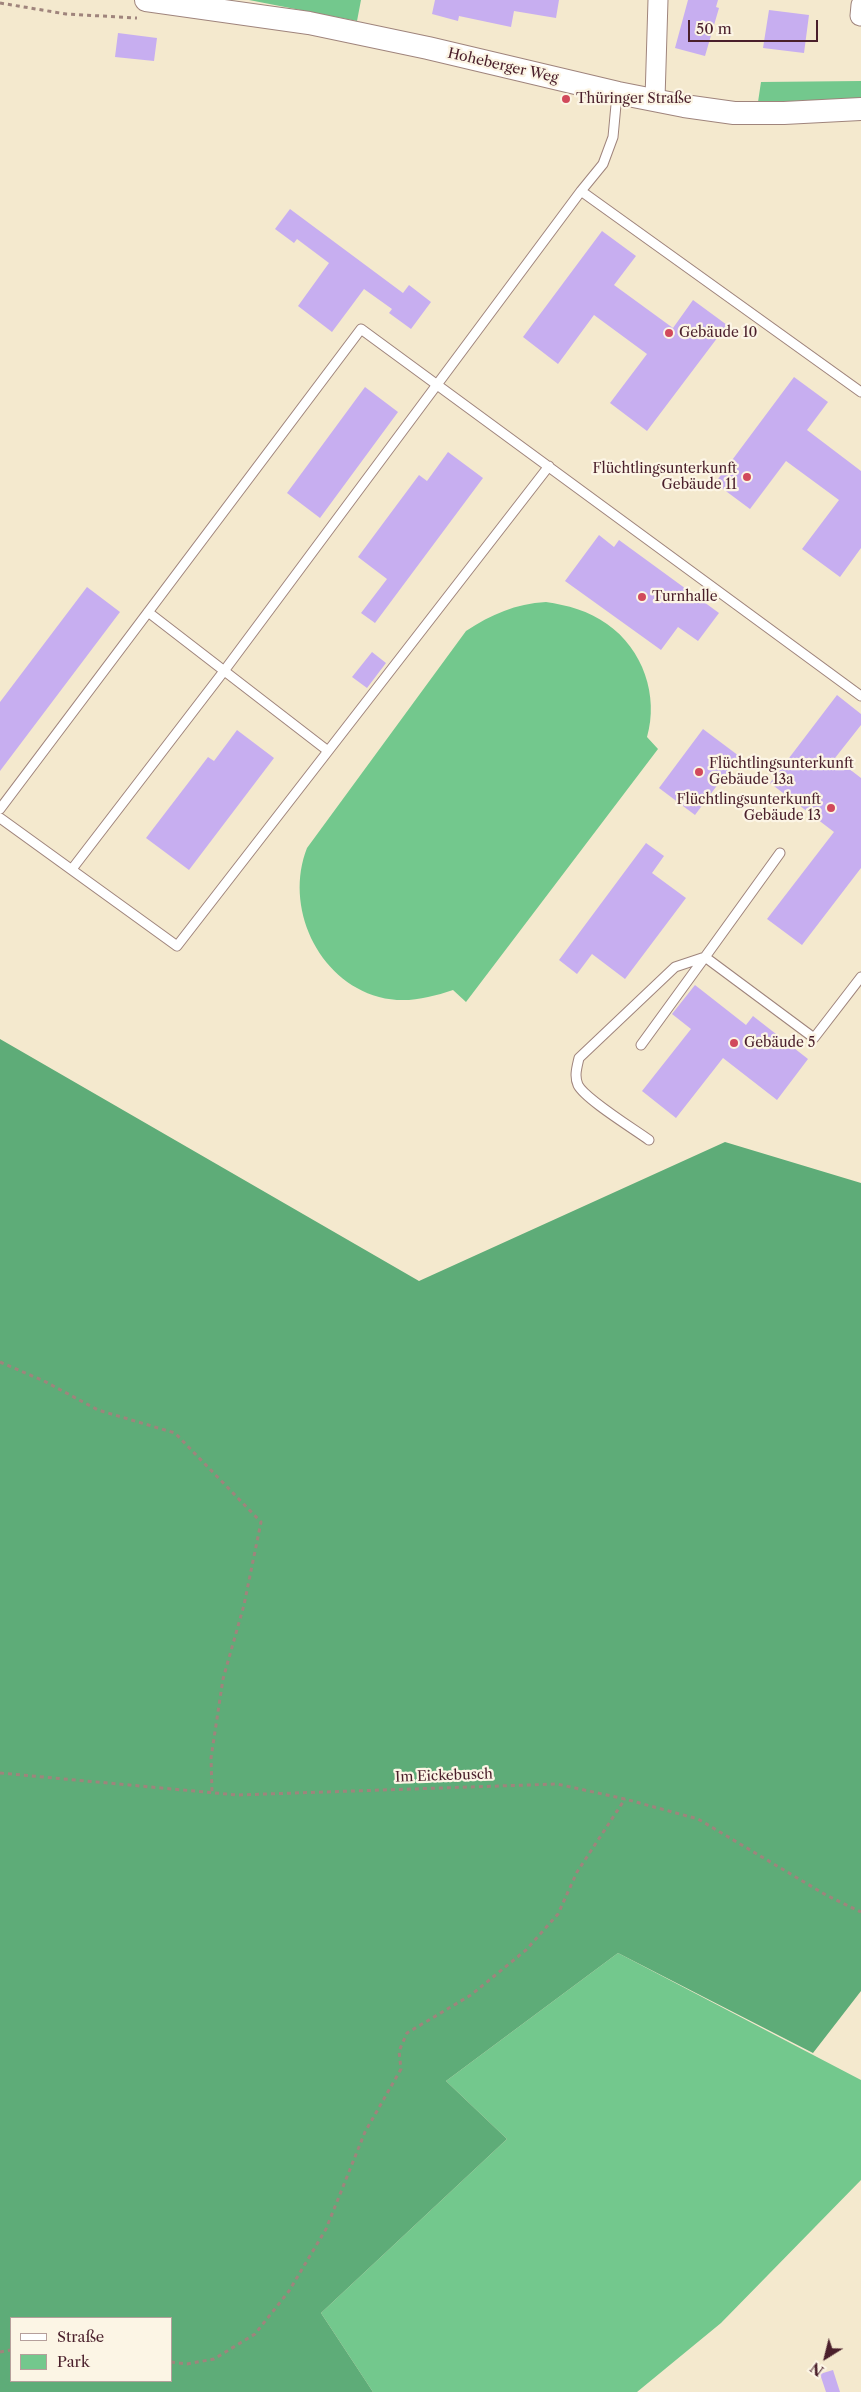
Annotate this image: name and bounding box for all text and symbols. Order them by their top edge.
scale bar [691,10,821,42]
text: 50 m [696,19,732,38]
street label: Hoheberger Weg [446,45,560,87]
place label: Thüringer Straße [576,91,691,107]
marker: Thüringer Straße [560,93,572,105]
place label: Gebäude 10 [679,325,757,341]
marker: Gebäude 10 [663,327,675,339]
place label: Flüchtlingsunterkunft Gebäude 11 [592,461,737,494]
marker: Flüchtlingsunterkunft Gebäude 11 [741,471,753,483]
place label: Turnhalle [652,589,718,605]
marker: Turnhalle [636,591,648,603]
place label: Flüchtlingsunterkunft Gebäude 13a [709,756,854,789]
marker: Flüchtlingsunterkunft Gebäude 13a [693,766,705,778]
place label: Flüchtlingsunterkunft Gebäude 13 [676,792,821,824]
marker: Flüchtlingsunterkunft Gebäude 13 [825,802,837,814]
place label: Gebäude 5 [744,1035,815,1051]
marker: Gebäude 5 [728,1037,740,1049]
street label: Im Eickebusch [395,1766,493,1786]
legend [10,2317,172,2382]
text: Straße [57,2327,104,2346]
north arrow [801,2332,851,2382]
text: Park [57,2352,90,2371]
text: N [807,2358,827,2380]

